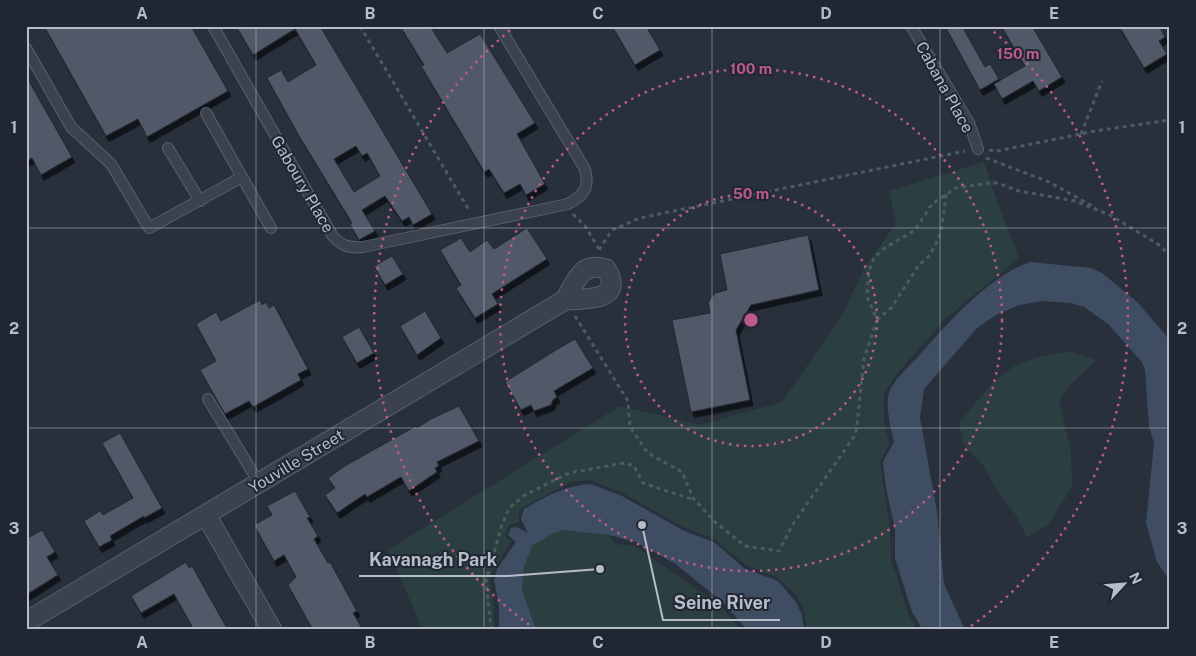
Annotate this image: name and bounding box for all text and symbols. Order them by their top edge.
text: A [136,4,148,23]
text: B [365,4,376,23]
text: C [592,4,604,23]
text: D [820,4,832,23]
text: E [1049,4,1059,23]
street label: Cabana Place [912,38,977,136]
text: 150 m [996,45,1040,62]
text: 100 m [730,60,772,77]
text: 1 [11,118,17,137]
text: 1 [1179,118,1185,137]
street label: Gaboury Place [267,132,338,236]
text: 50 m [733,185,769,202]
centre of rings [742,311,760,329]
text: 2 [9,319,19,338]
text: 2 [1177,319,1187,338]
street label: Youville Street [245,426,347,497]
text: 3 [9,519,19,538]
text: 3 [1177,519,1187,538]
callout: Kavanagh Park [359,543,507,576]
text: Kavanagh Park [369,549,498,570]
north arrow [1098,558,1148,608]
text: N [1126,570,1145,587]
callout: Seine River [663,587,780,620]
text: Seine River [674,592,771,613]
text: A [136,633,148,652]
text: B [365,633,376,652]
text: C [592,633,604,652]
text: D [820,633,832,652]
text: E [1049,633,1059,652]

